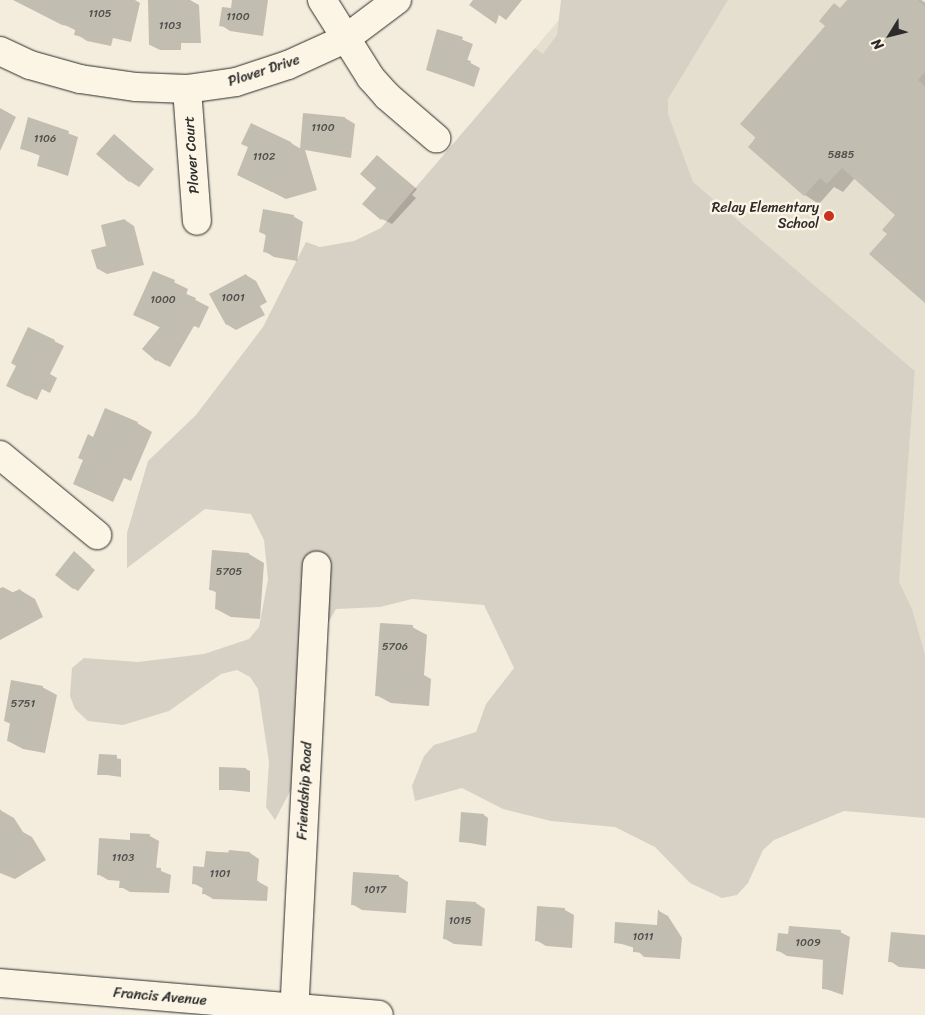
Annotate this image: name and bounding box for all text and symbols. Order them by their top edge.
house number: 1105 [88,7,112,21]
house number: 1100 [226,10,250,24]
north arrow [865,10,915,60]
house number: 1103 [159,19,181,33]
text: N [865,33,890,55]
street label: Plover Drive [226,52,302,90]
street label: Plover Court [181,116,203,194]
house number: 1100 [311,121,335,135]
house number: 1106 [34,132,56,146]
house number: 5885 [828,148,854,162]
house number: 1102 [253,150,275,164]
place label: Relay Elementary School [711,200,819,232]
marker: Relay Elementary School [823,210,835,222]
house number: 1001 [221,291,245,305]
house number: 1000 [150,293,176,307]
house number: 5705 [216,565,242,579]
house number: 5706 [382,640,408,654]
house number: 5751 [11,697,35,711]
street label: Friendship Road [294,742,316,840]
house number: 1103 [112,851,134,865]
house number: 1101 [209,867,231,881]
house number: 1017 [364,883,386,897]
house number: 1015 [448,914,472,928]
house number: 1011 [632,930,654,944]
house number: 1009 [795,936,821,950]
street label: Francis Avenue [113,985,207,1009]

